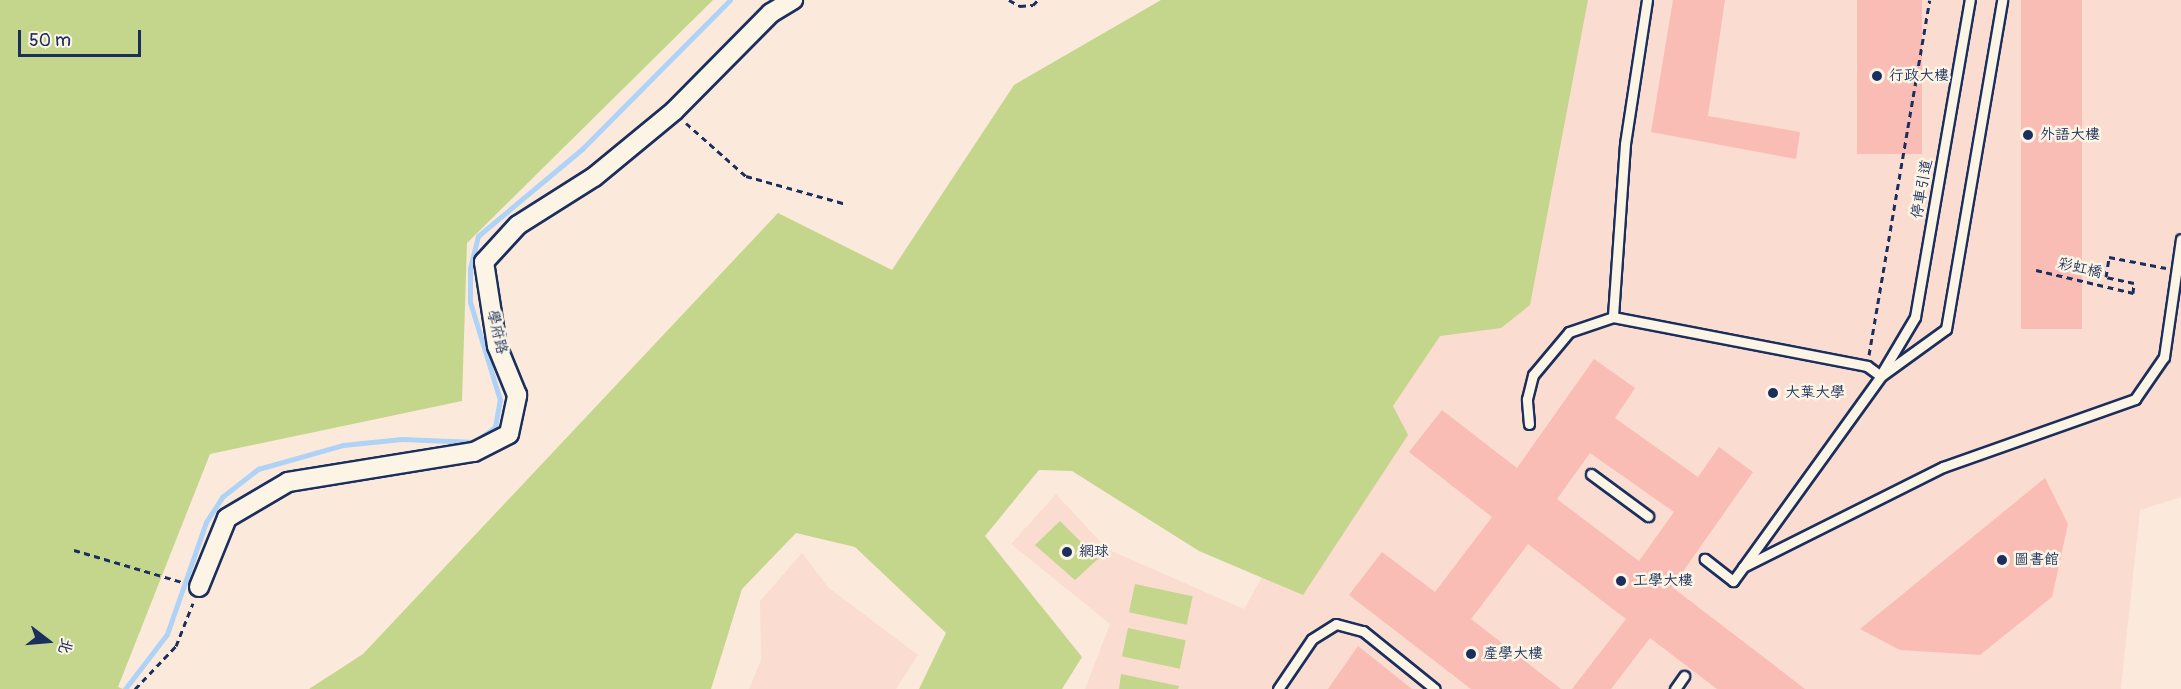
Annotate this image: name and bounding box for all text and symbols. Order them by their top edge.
scale bar [21,18,144,56]
text: 50 m [29,29,71,52]
place label: 行政大樓 [1889,67,1949,85]
marker: 行政大樓 [1870,69,1884,83]
place label: 外語大樓 [2040,126,2100,144]
marker: 外語大樓 [2021,128,2035,142]
street label: 停車引道 [1908,158,1936,220]
street label: 彩虹橋 [2056,254,2104,282]
street label: 學府路 [483,308,511,356]
place label: 大葉大學 [1785,384,1845,402]
marker: 大葉大學 [1766,386,1780,400]
place label: 網球 [1079,543,1109,561]
marker: 網球 [1060,545,1074,559]
place label: 圖書館 [2014,551,2059,569]
marker: 圖書館 [1995,553,2009,567]
place label: 工學大樓 [1633,572,1693,590]
marker: 工學大樓 [1614,574,1628,588]
north arrow [18,611,78,671]
text: 北 [53,636,77,656]
place label: 產學大樓 [1483,645,1543,663]
marker: 產學大樓 [1464,647,1478,661]

